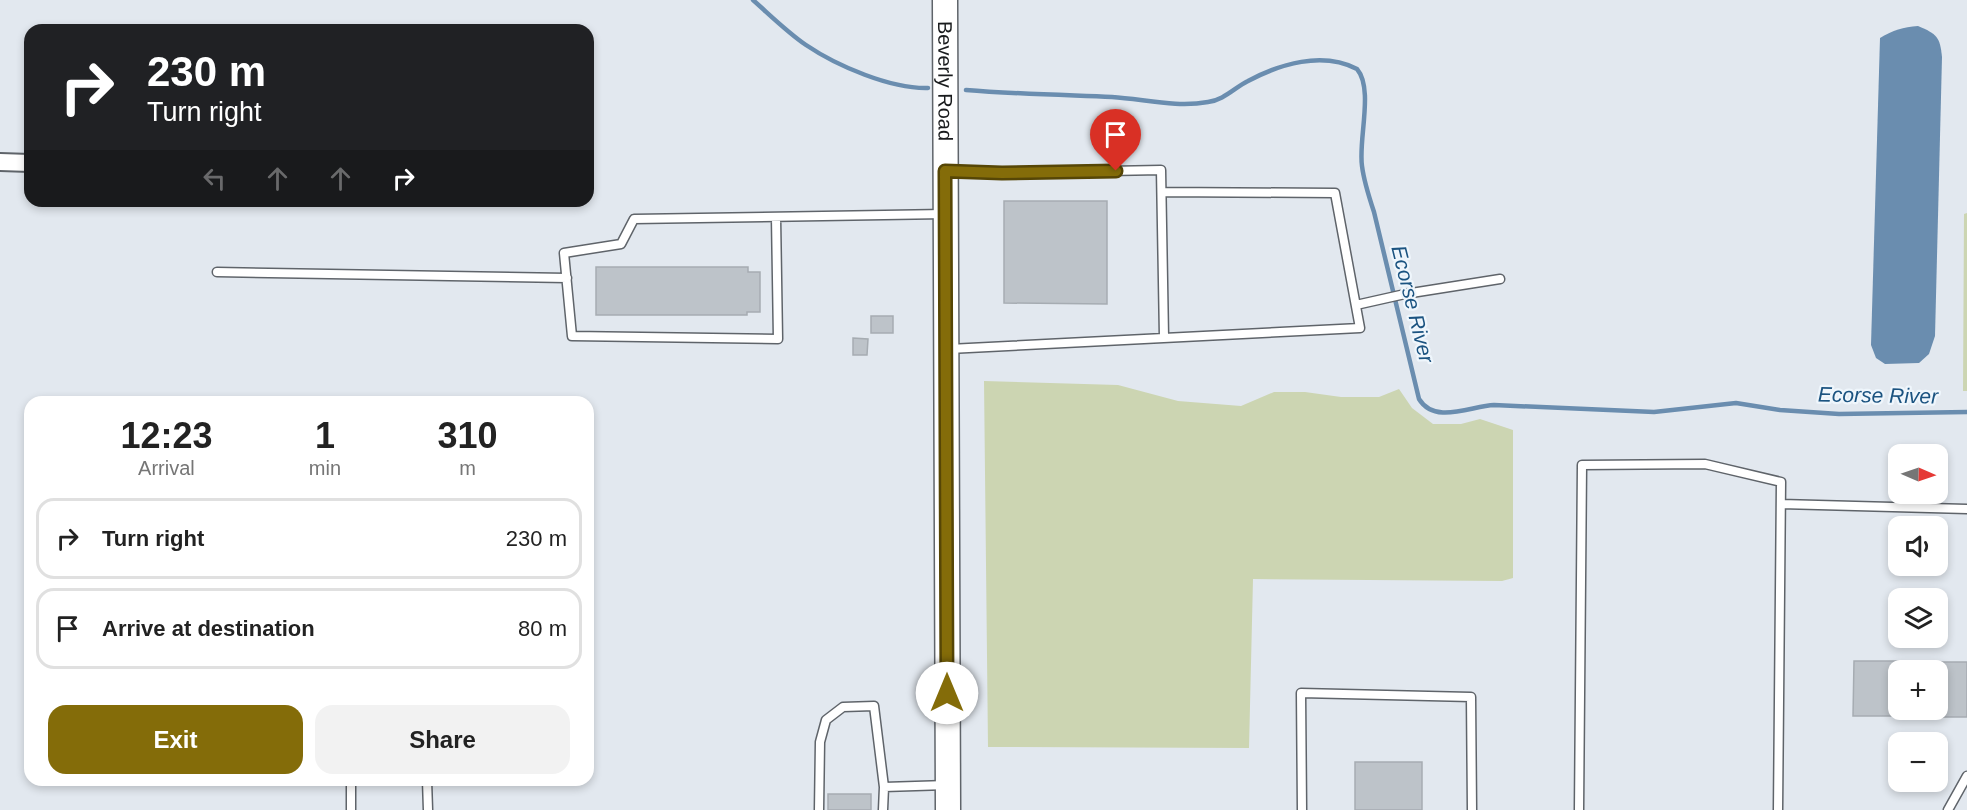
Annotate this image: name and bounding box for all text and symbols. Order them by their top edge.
street label: Beverly Road [934,21,957,141]
icon: right [48,48,126,126]
text: 230 m [147,48,266,95]
text: Turn right [147,97,262,127]
pin [1090,109,1141,171]
icon: arrive [1099,118,1132,151]
icon: left [198,162,231,195]
icon: ahead [261,162,294,195]
icon: ahead [324,162,357,195]
icon: right [387,162,420,195]
water label: Ecorse River [1387,243,1439,366]
water label: Ecorse River [1818,382,1939,408]
text: 12:23 [120,415,212,456]
text: 1 [315,415,335,456]
text: 310 [437,415,498,456]
north arrow [1888,444,1948,504]
map controls [1888,444,1948,792]
text: Arrival [138,457,195,479]
text: min [309,457,341,479]
text: m [459,457,476,479]
button: sound [1888,516,1948,576]
icon: right [51,522,84,555]
text: Turn right [102,526,204,551]
text: 230 m [506,526,567,551]
button: layers [1888,588,1948,648]
icon: arrive [51,612,84,645]
text: Arrive at destination [102,616,315,641]
text: 80 m [518,616,567,641]
button: + [1888,660,1948,720]
position arrow [915,661,979,725]
button: Exit [48,705,303,774]
button: Share [315,705,570,774]
button: − [1888,732,1948,792]

